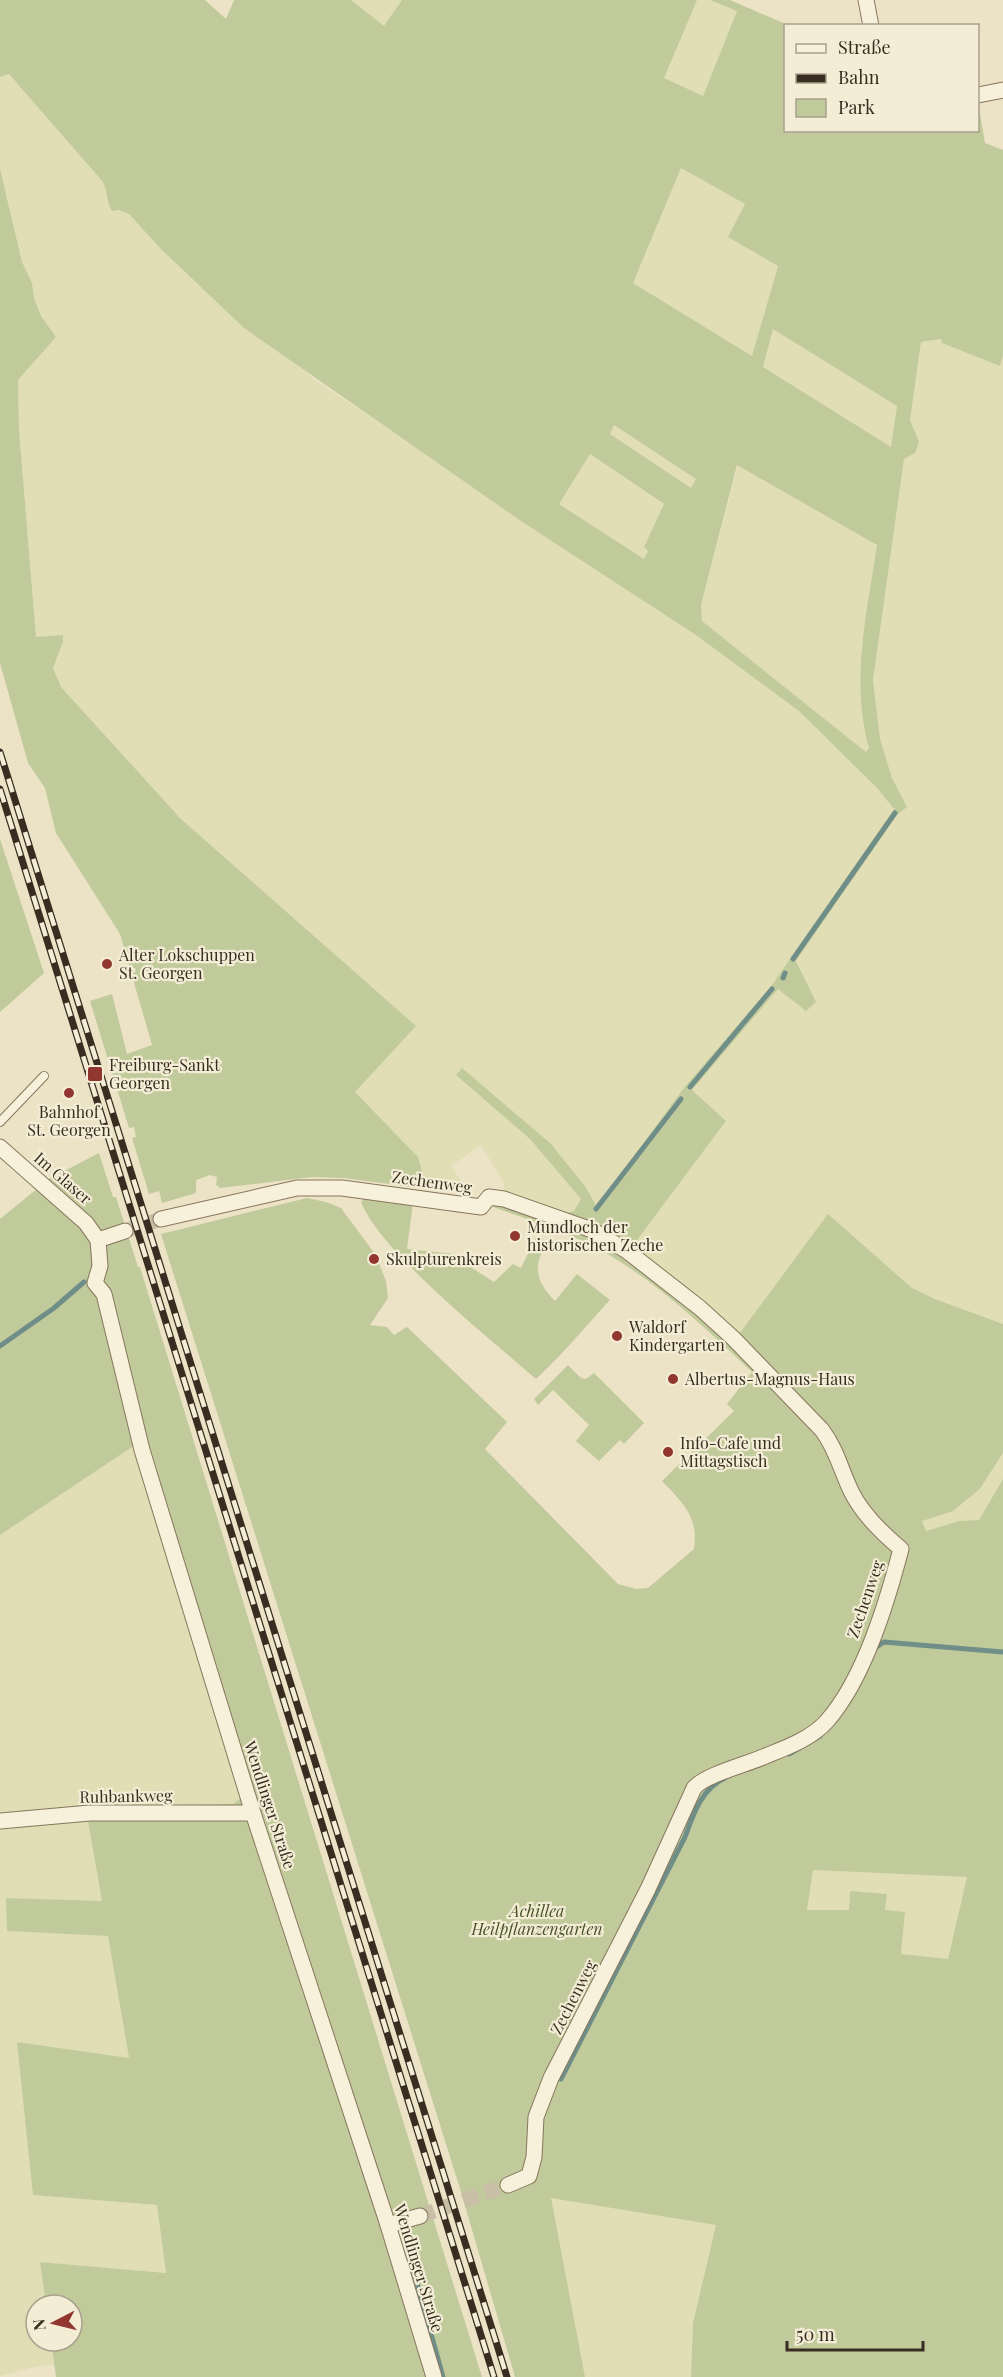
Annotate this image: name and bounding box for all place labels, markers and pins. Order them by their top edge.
place label: Alter Lokschuppen St. Georgen [118,944,255,983]
marker: Alter Lokschuppen St. Georgen [100,957,114,971]
place label: Freiburg-Sankt Georgen [109,1054,220,1093]
marker: Freiburg-Sankt Georgen [86,1065,104,1083]
marker: Bahnhof St. Georgen [62,1086,76,1100]
place label: Bahnhof St. Georgen [27,1101,111,1140]
place label: Mundloch der historischen Zeche [527,1216,663,1255]
marker: Mundloch der historischen Zeche [508,1229,522,1243]
place label: Skulpturenkreis [386,1248,502,1269]
marker: Skulpturenkreis [367,1252,381,1266]
place label: Waldorf Kindergarten [628,1316,725,1355]
marker: Waldorf Kindergarten [610,1329,624,1343]
place label: Albertus-Magnus-Haus [684,1368,855,1389]
marker: Albertus-Magnus-Haus [666,1372,680,1386]
place label: Info-Cafe und Mittagstisch [680,1432,781,1471]
marker: Info-Cafe und Mittagstisch [661,1445,675,1459]

